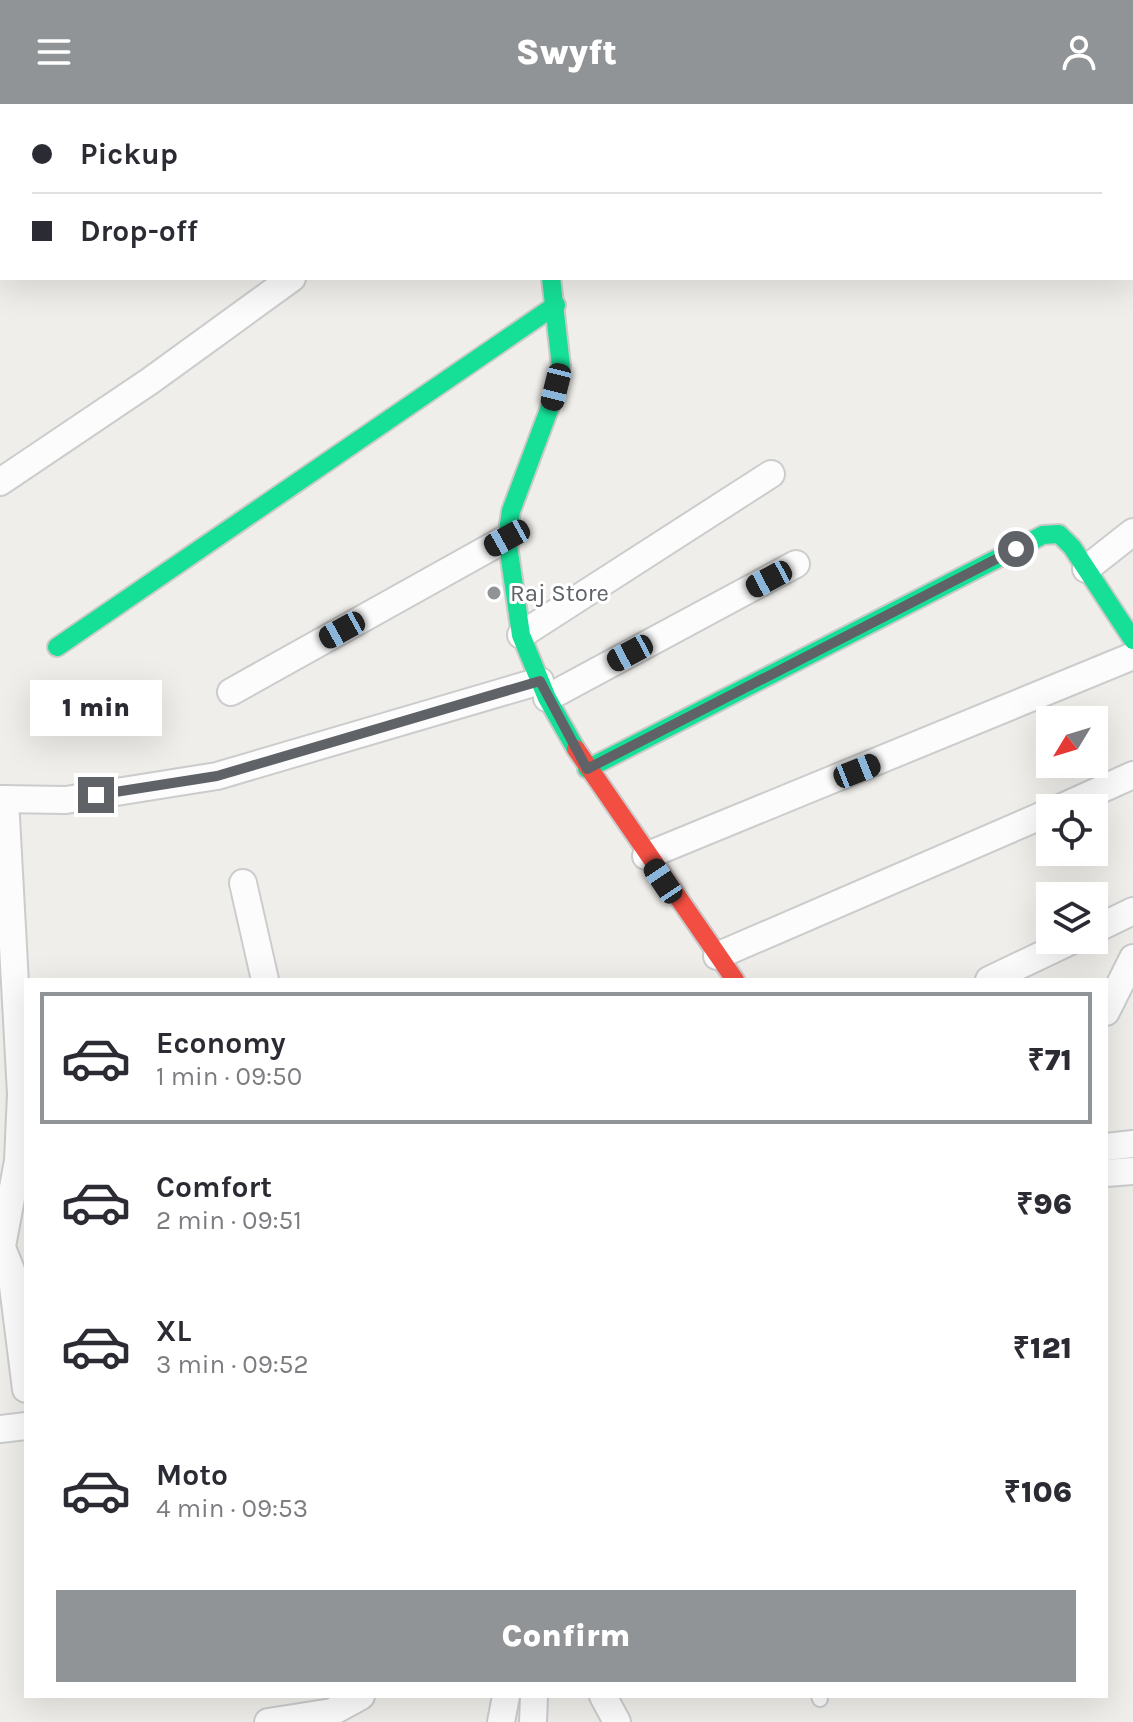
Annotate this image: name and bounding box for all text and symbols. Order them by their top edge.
icon: menu [32,30,76,74]
icon: person [1057,30,1101,74]
text: Swyft [516,31,617,73]
text: Pickup [80,136,178,172]
text: Drop-off [80,213,198,249]
car [539,361,573,413]
car [480,516,534,560]
route start [998,531,1034,567]
car [742,557,796,601]
place label: Raj Store [510,579,609,607]
marker: Raj Store [485,584,503,602]
car [315,608,369,652]
car [603,631,657,675]
callout: 1 min [30,679,162,735]
text: 1 min [62,692,130,723]
north arrow [1036,706,1108,778]
map controls [1036,706,1108,954]
car [830,751,884,791]
route end [78,777,114,813]
button: locate [1036,794,1108,866]
car [640,854,686,908]
button: layers [1036,882,1108,954]
icon: car [60,1022,132,1094]
text: Economy [156,1025,286,1061]
text: ₹71 [1028,1042,1072,1078]
text: 1 min · 09:50 [156,1061,302,1092]
icon: car [60,1166,132,1238]
text: Comfort [156,1169,272,1205]
text: ₹96 [1016,1186,1072,1222]
text: 2 min · 09:51 [156,1205,302,1236]
icon: car [60,1310,132,1382]
text: XL [156,1313,191,1349]
text: ₹121 [1013,1330,1072,1366]
text: 3 min · 09:52 [156,1349,309,1380]
icon: car [60,1454,132,1526]
text: Moto [156,1457,228,1493]
text: ₹106 [1004,1474,1072,1510]
text: 4 min · 09:53 [156,1493,308,1524]
button: Confirm [56,1590,1076,1682]

